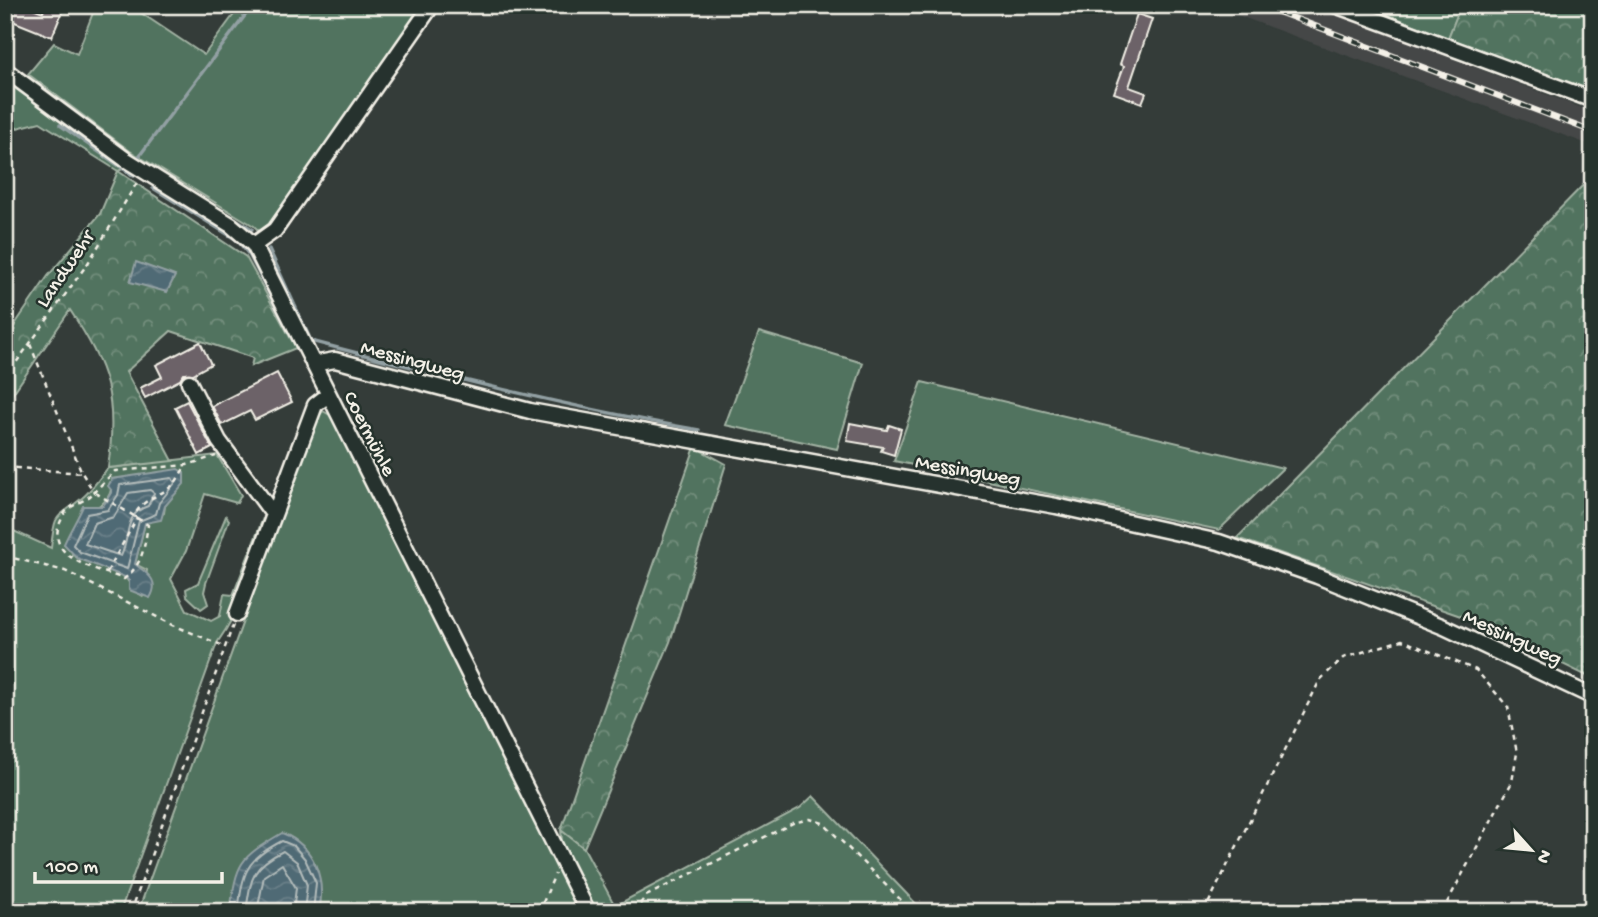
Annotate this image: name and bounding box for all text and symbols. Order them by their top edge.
street label: Landwehr [32,225,103,313]
street label: Messingweg [357,337,467,388]
street label: Coermühle [336,388,400,482]
street label: Messingweg [913,451,1022,494]
street label: Messingweg [1458,605,1565,673]
north arrow [1496,816,1566,886]
scale bar [35,840,222,884]
text: N [1530,845,1556,867]
text: 100 m [45,856,98,881]

